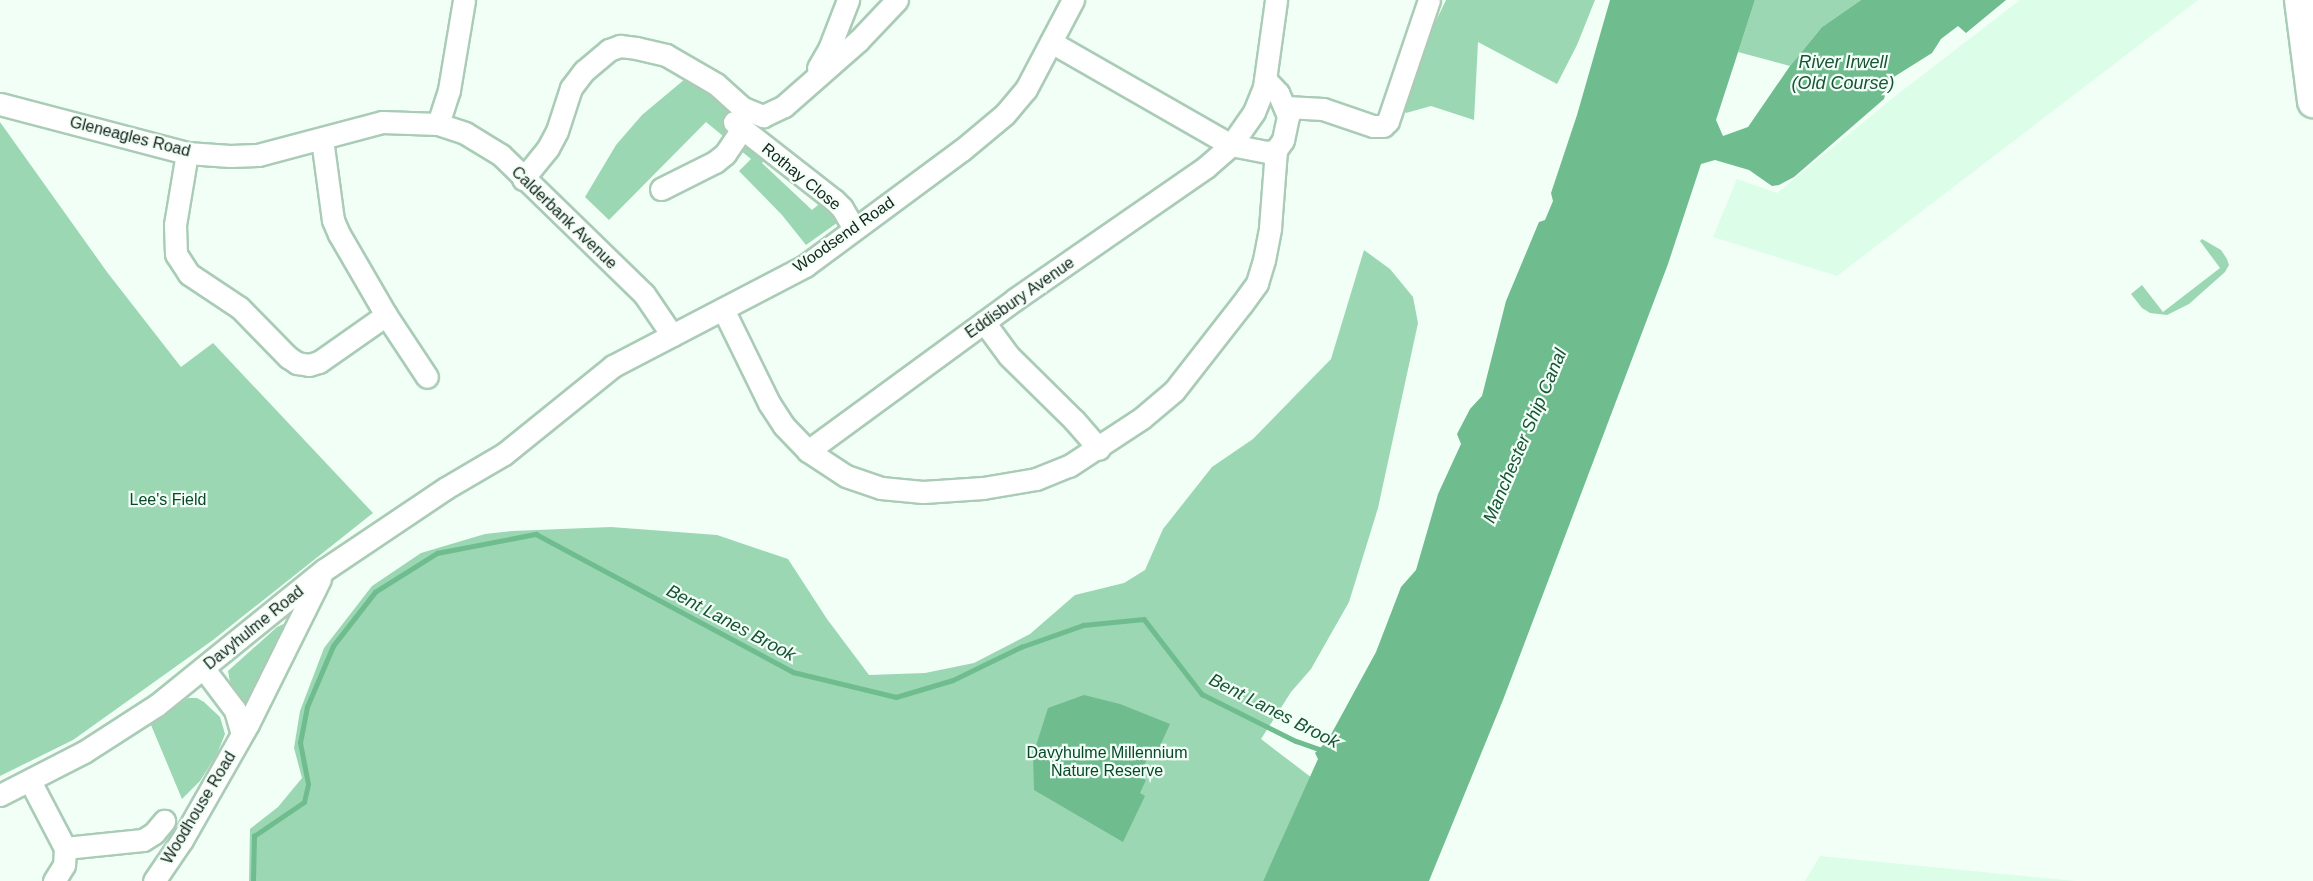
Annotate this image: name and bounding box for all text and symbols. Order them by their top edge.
water label: River Irwell (Old Course) [1791,52,1895,94]
street label: Gleneagles Road [68,113,192,161]
street label: Rothay Close [758,139,844,215]
street label: Calderbank Avenue [507,162,621,274]
street label: Woodsend Road [790,193,898,277]
street label: Eddisbury Avenue [961,253,1079,343]
water label: Manchester Ship Canal [1479,346,1571,526]
park label: Lee's Field [130,490,206,510]
water label: Bent Lanes Brook [663,580,799,666]
street label: Davyhulme Road [200,582,308,674]
water label: Bent Lanes Brook [1205,669,1343,753]
park label: Davyhulme Millennium Nature Reserve [1027,743,1187,781]
street label: Woodhouse Road [158,748,240,868]

